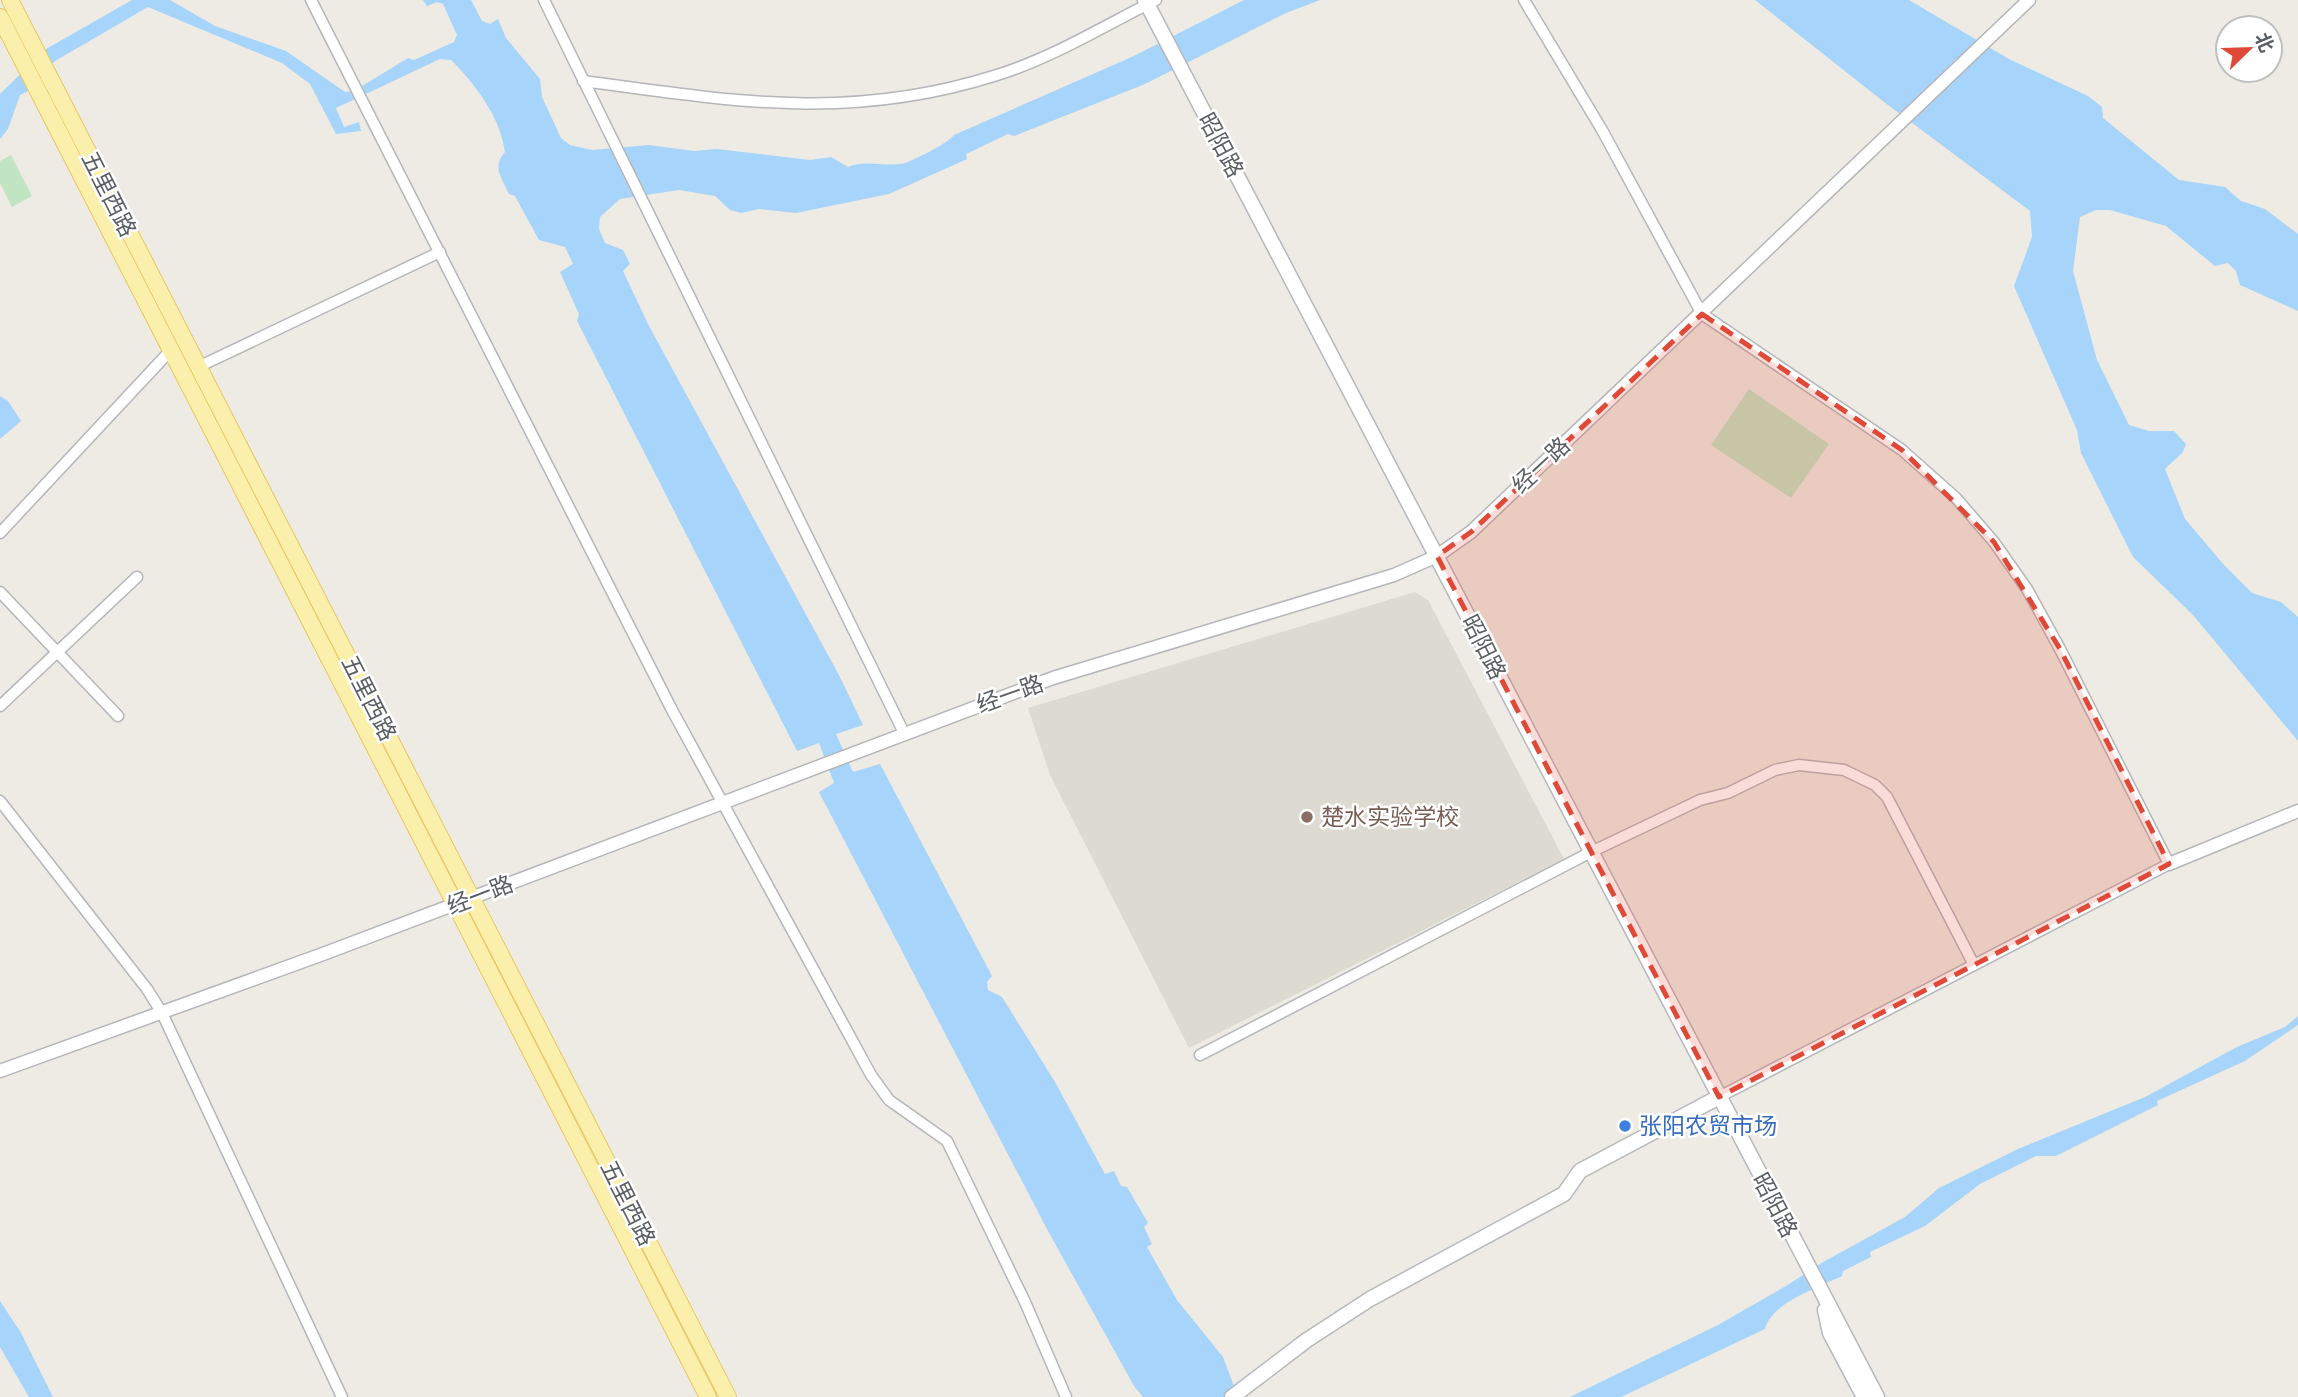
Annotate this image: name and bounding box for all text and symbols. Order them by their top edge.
north arrow [2214,14,2284,84]
text: 北 [2251,29,2279,55]
street label: 昭阳路 [1193,107,1250,182]
street label: 五里西路 [77,146,143,241]
street label: 经一路 [1506,431,1575,498]
street label: 昭阳路 [1457,609,1513,684]
street label: 五里西路 [337,650,403,745]
street label: 经一路 [972,668,1047,718]
place label: 楚水实验学校 [1321,802,1459,830]
marker: 楚水实验学校 [1299,809,1315,825]
street label: 经一路 [442,869,517,920]
place label: 张阳农贸市场 [1639,1111,1777,1139]
marker: 张阳农贸市场 [1617,1118,1633,1134]
street label: 五里西路 [596,1155,662,1250]
street label: 昭阳路 [1747,1167,1804,1242]

